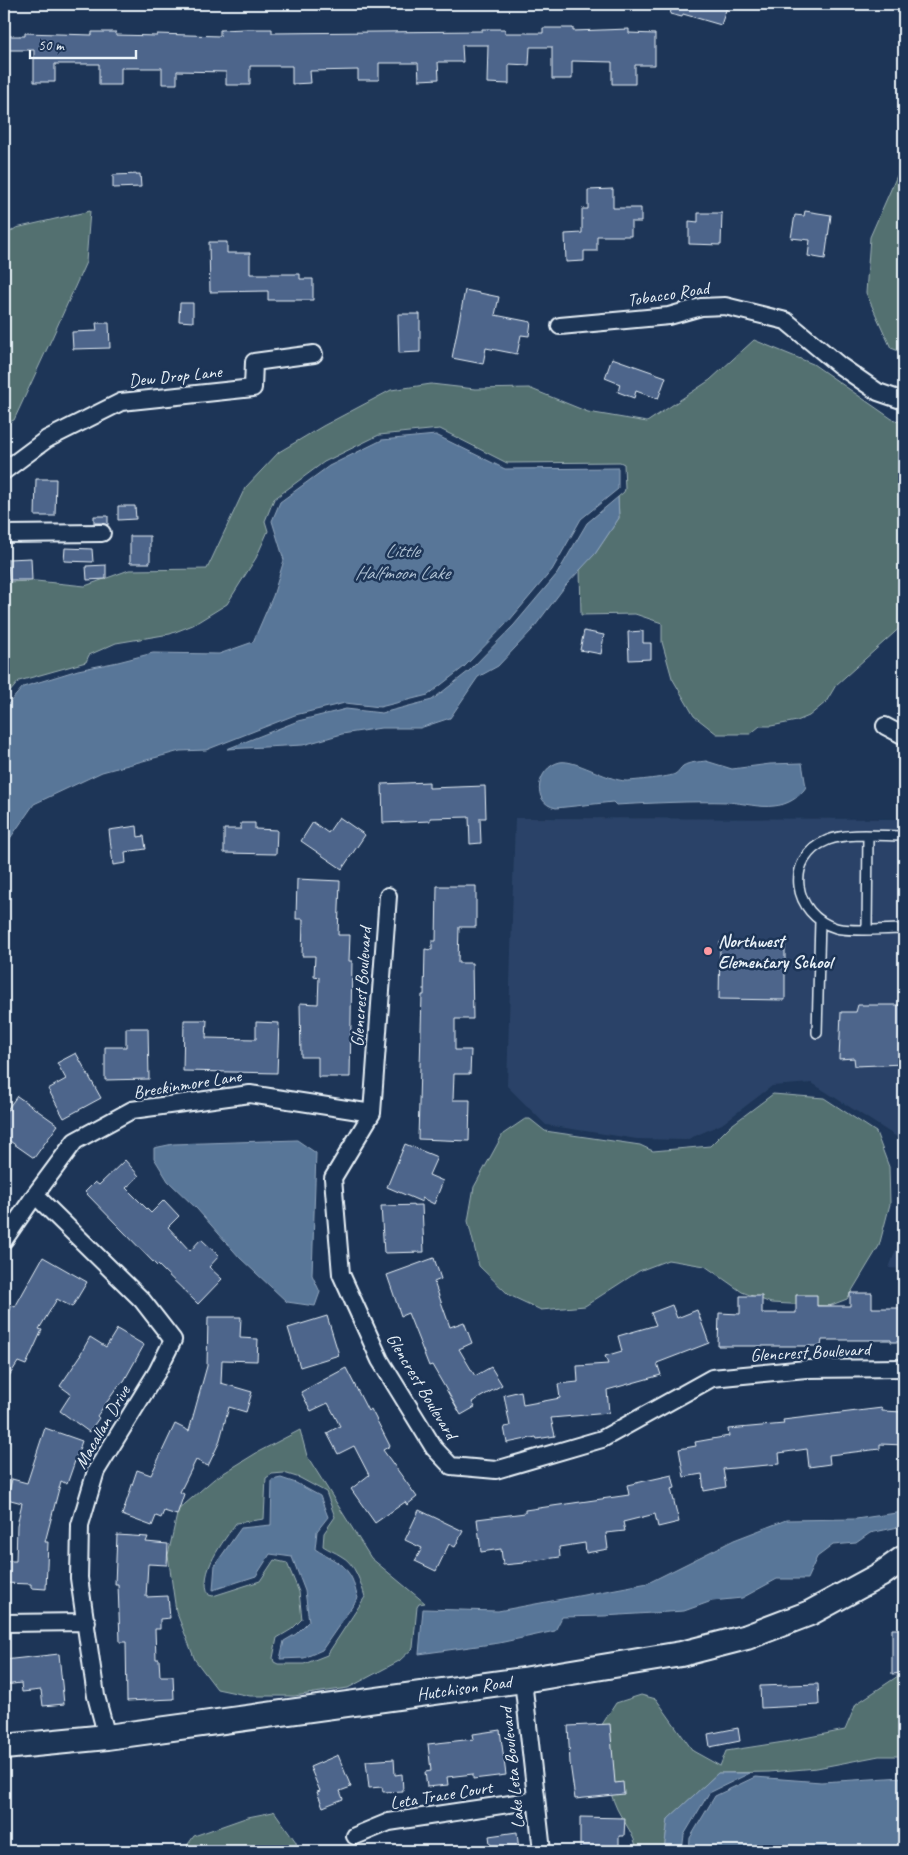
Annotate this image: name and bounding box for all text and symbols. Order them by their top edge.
scale bar [30,28,136,60]
text: 50 m [38,36,65,55]
street label: Tobacco Road [626,276,713,311]
street label: Dew Drop Lane [127,360,224,392]
water label: Little Halfmoon Lake [355,539,452,585]
street label: Glencrest Boulevard [346,924,376,1048]
place label: Northwest Elementary School [718,930,836,973]
marker: Northwest Elementary School [702,945,714,957]
street label: Breckinmore Lane [131,1064,244,1103]
street label: Glencrest Boulevard [382,1329,464,1446]
street label: Glencrest Boulevard [750,1338,873,1366]
street label: Macallan Drive [69,1380,135,1473]
street label: Hutchison Road [415,1670,516,1706]
street label: Lake Leta Boulevard [494,1703,529,1830]
street label: Leta Trace Court [388,1776,496,1814]

